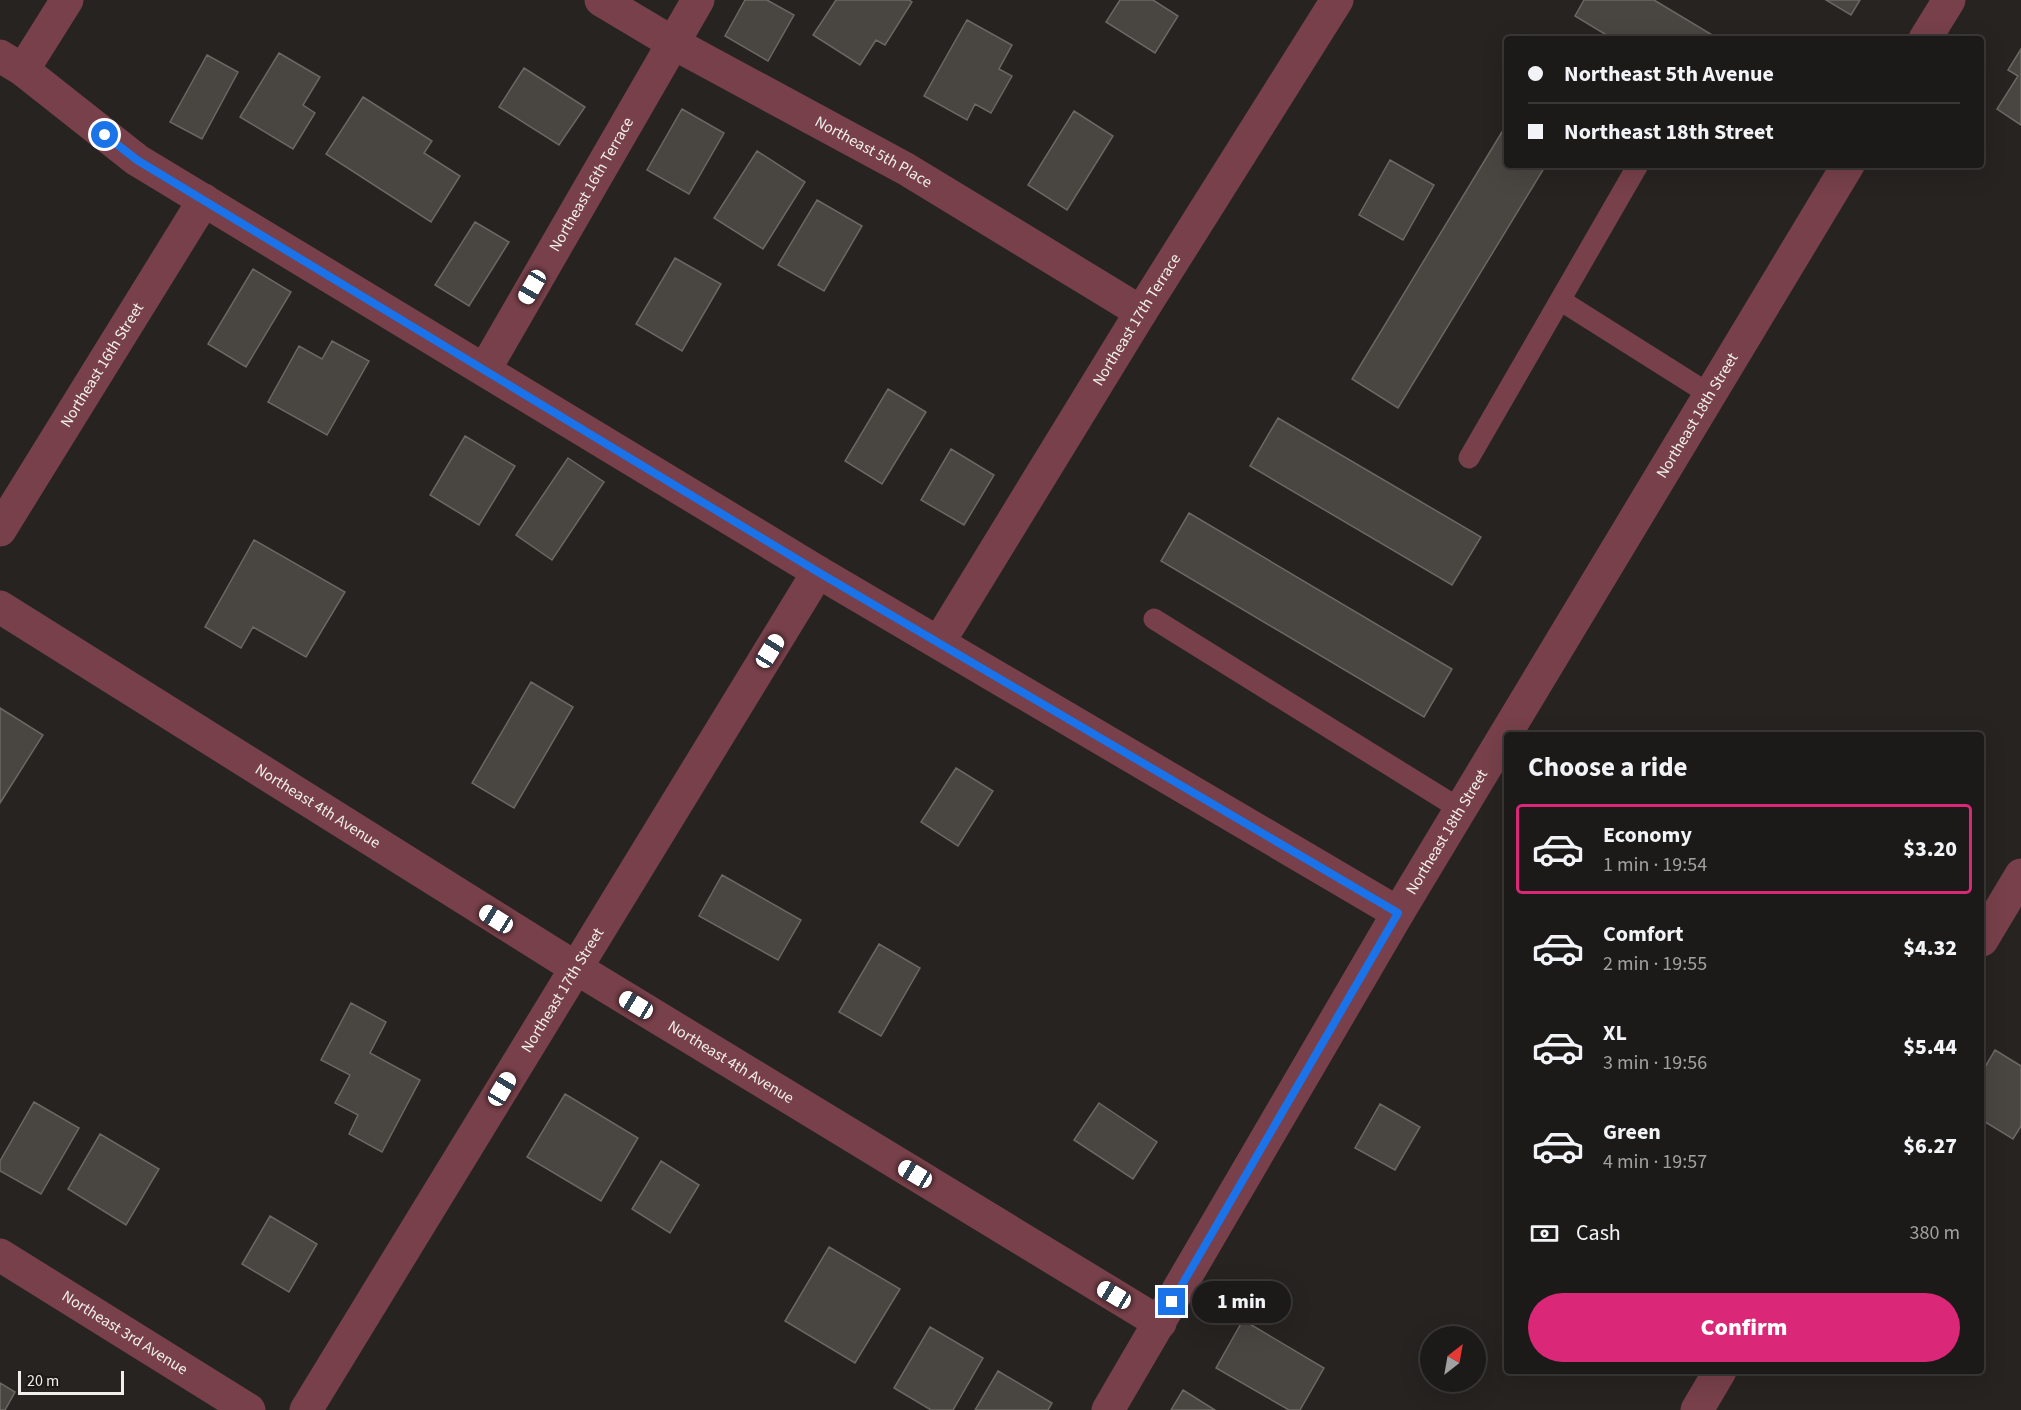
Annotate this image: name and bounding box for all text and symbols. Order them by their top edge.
text: Northeast 5th Avenue [1564,58,1774,90]
street label: Northeast 5th Place [811,111,936,193]
street label: Northeast 16th Terrace [544,113,639,256]
text: Northeast 18th Street [1564,116,1774,148]
route start [91,121,118,148]
street label: Northeast 17th Terrace [1087,249,1186,390]
car [515,267,549,307]
street label: Northeast 16th Street [55,298,149,432]
street label: Northeast 18th Street [1651,348,1744,482]
car [753,631,787,671]
text: Choose a ride [1528,748,1688,787]
street label: Northeast 4th Avenue [251,759,385,854]
street label: Northeast 18th Street [1400,765,1493,899]
text: Economy [1603,819,1692,851]
icon: car [1531,822,1585,876]
text: $3.20 [1903,833,1957,865]
text: 1 min · 19:54 [1603,851,1707,879]
car [476,902,516,936]
text: Comfort [1603,918,1684,950]
icon: car [1531,921,1585,975]
street label: Northeast 17th Street [516,923,609,1057]
text: $4.32 [1903,932,1957,964]
text: 2 min · 19:55 [1603,950,1707,978]
car [616,988,656,1022]
street label: Northeast 4th Avenue [664,1015,798,1109]
text: XL [1603,1017,1627,1049]
icon: car [1531,1020,1585,1074]
text: $5.44 [1903,1031,1957,1063]
text: 3 min · 19:56 [1603,1049,1707,1077]
car [485,1069,519,1109]
text: Green [1603,1116,1661,1148]
icon: car [1531,1119,1585,1173]
text: $6.27 [1903,1130,1957,1162]
text: 4 min · 19:57 [1603,1148,1707,1176]
car [895,1157,935,1191]
icon: cash [1528,1217,1561,1250]
text: Cash [1576,1217,1621,1249]
text: 380 m [1910,1219,1960,1247]
car [1094,1278,1134,1312]
callout: 1 min [1193,1281,1292,1323]
street label: Northeast 3rd Avenue [58,1285,192,1380]
route end [1158,1288,1185,1315]
text: 1 min [1217,1288,1266,1316]
button: Confirm [1528,1293,1960,1362]
north arrow [1420,1326,1486,1392]
map controls [1420,1326,1486,1392]
scale bar [18,1368,124,1396]
text: 20 m [27,1370,59,1392]

